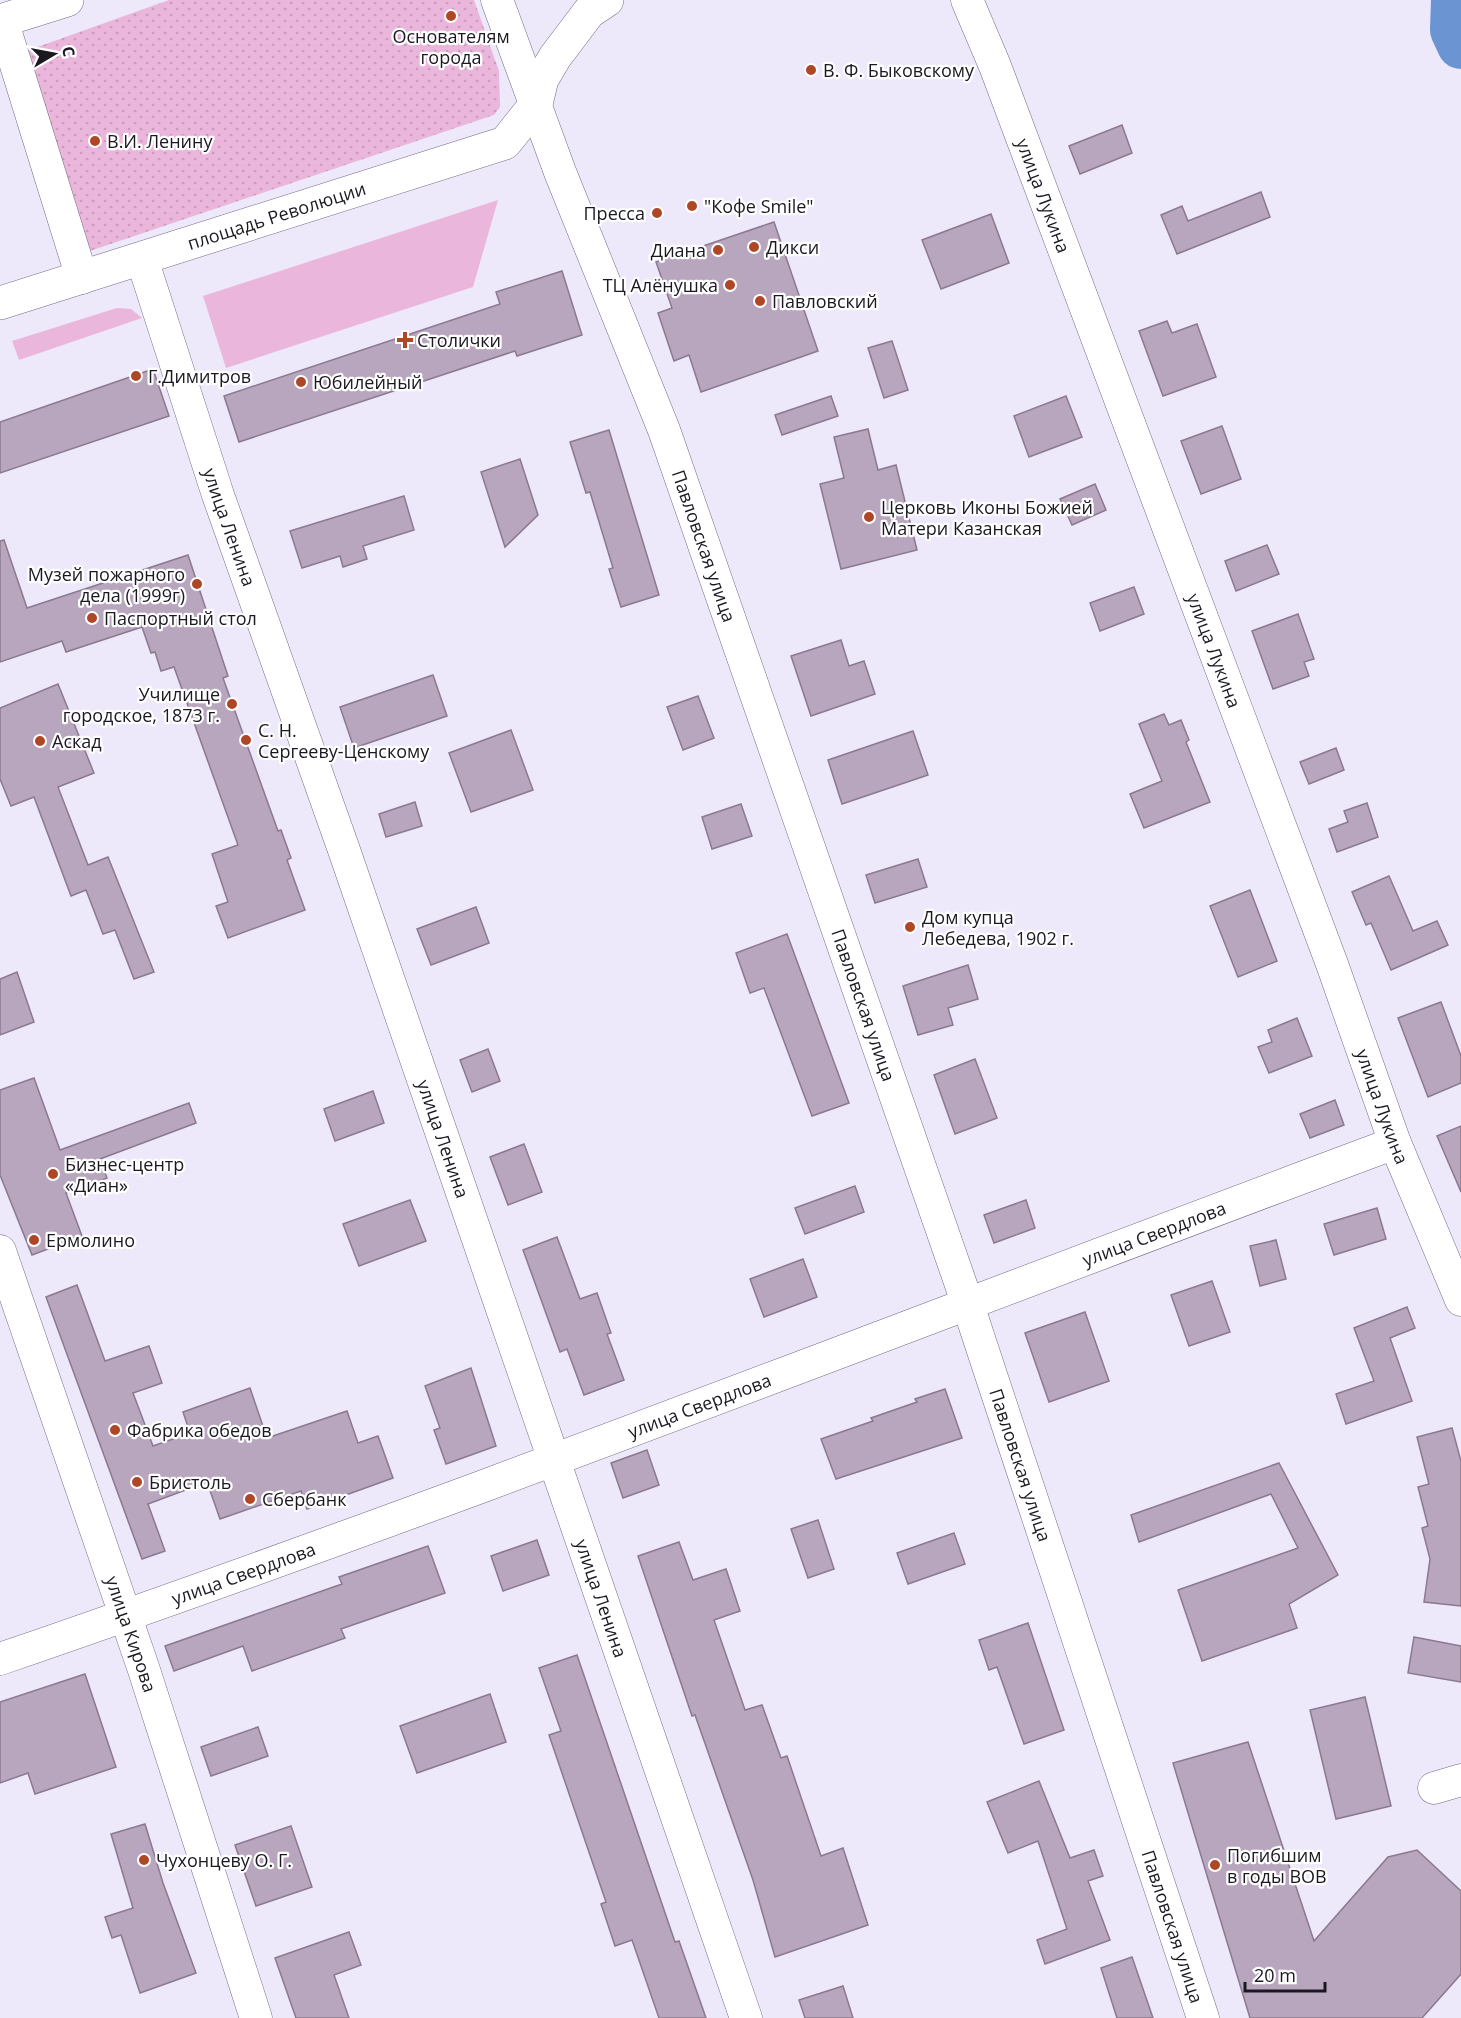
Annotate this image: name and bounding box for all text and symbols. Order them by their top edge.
marker: Основателям города [444,9,458,23]
north arrow [24,24,84,84]
place label: Основателям города [392,24,510,69]
text: С [57,44,80,58]
place label: В. Ф. Быковскому [823,58,975,82]
marker: В. Ф. Быковскому [804,63,818,77]
place label: В.И. Ленину [107,129,213,153]
marker: В.И. Ленину [88,134,102,148]
street label: улица Лукина [1011,135,1076,256]
street label: площадь Революции [184,176,369,255]
place label: "Кофе Smile" [704,194,814,218]
marker: "Кофе Smile" [685,199,699,213]
place label: Пресса [584,201,645,225]
marker: Пресса [650,206,664,220]
place label: Дикси [766,235,819,259]
place label: Диана [651,238,706,262]
marker: Дикси [747,240,761,254]
marker: Диана [711,243,725,257]
place label: ТЦ Алёнушка [603,273,718,297]
marker: ТЦ Алёнушка [723,278,737,292]
place label: Павловский [772,289,878,313]
marker: Павловский [753,294,767,308]
place label: Столички [417,328,501,352]
marker: Столички [398,333,412,347]
place label: Г.Димитров [148,364,251,388]
marker: Г.Димитров [129,369,143,383]
place label: Юбилейный [313,370,423,394]
marker: Юбилейный [294,375,308,389]
street label: улица Ленина [198,465,261,589]
street label: Павловская улица [667,467,742,625]
place label: Церковь Иконы Божией Матери Казанская [881,495,1093,540]
marker: Церковь Иконы Божией Матери Казанская [862,510,876,524]
place label: Музей пожарного дела (1999г) [28,562,185,607]
marker: Музей пожарного дела (1999г) [190,577,204,591]
street label: улица Лукина [1182,590,1247,711]
place label: Паспортный стол [104,606,257,630]
marker: Паспортный стол [85,611,99,625]
place label: Училище городское, 1873 г. [63,682,220,727]
marker: Училище городское, 1873 г. [225,697,239,711]
place label: С. Н. Сергееву-Ценскому [258,718,430,763]
place label: Аскад [52,729,102,753]
marker: С. Н. Сергееву-Ценскому [239,733,253,747]
marker: Аскад [33,734,47,748]
place label: Дом купца Лебедева, 1902 г. [922,905,1074,950]
marker: Дом купца Лебедева, 1902 г. [903,920,917,934]
street label: Павловская улица [826,926,901,1084]
street label: улица Лукина [1351,1046,1414,1168]
street label: улица Ленина [412,1076,475,1201]
place label: Бизнес-центр «Диан» [65,1152,184,1197]
marker: Бизнес-центр «Диан» [46,1167,60,1181]
street label: улица Свердлова [1079,1195,1229,1271]
place label: Ермолино [46,1228,135,1252]
marker: Ермолино [27,1233,41,1247]
street label: улица Свердлова [624,1367,774,1443]
street label: Павловская улица [984,1385,1057,1544]
place label: Фабрика обедов [127,1418,272,1442]
marker: Фабрика обедов [108,1423,122,1437]
place label: Бристоль [149,1470,231,1494]
marker: Бристоль [130,1475,144,1489]
place label: Сбербанк [262,1487,347,1511]
marker: Сбербанк [243,1492,257,1506]
street label: улица Ленина [570,1536,633,1661]
street label: улица Свердлова [168,1537,319,1610]
street label: улица Кирова [101,1573,162,1695]
place label: Погибшим в годы ВОВ [1227,1843,1327,1888]
street label: Павловская улица [1136,1847,1209,2006]
place label: Чухонцеву О. Г. [156,1848,292,1872]
marker: Чухонцеву О. Г. [137,1853,151,1867]
marker: Погибшим в годы ВОВ [1208,1858,1222,1872]
scale bar [1245,1955,1324,1993]
text: 20 m [1254,1963,1296,1987]

